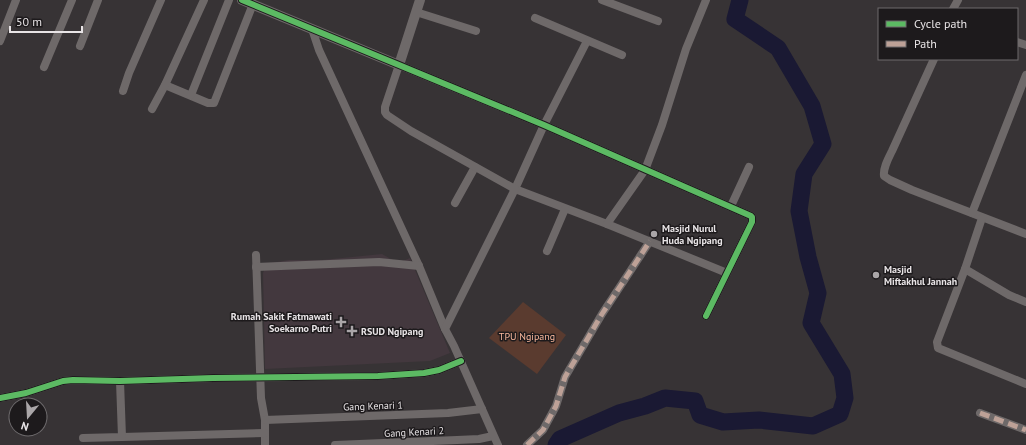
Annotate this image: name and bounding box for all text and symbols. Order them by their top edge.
scale bar [10,8,82,34]
legend [878,8,1018,60]
text: 50 m [16,14,42,29]
text: Cycle path [914,16,967,31]
text: Path [914,36,937,51]
place label: Masjid Nurul Huda Ngipang [662,222,723,247]
marker: Masjid Nurul Huda Ngipang [649,229,659,239]
place label: Masjid Miftakhul Jannah [884,263,957,288]
marker: Masjid Miftakhul Jannah [871,270,881,280]
place label: Rumah Sakit Fatmawati Soekarno Putri [231,310,332,335]
marker: Rumah Sakit Fatmawati Soekarno Putri [335,316,347,328]
marker: RSUD Ngipang [346,325,358,337]
place label: RSUD Ngipang [361,325,423,338]
park label: TPU Ngipang [499,330,555,343]
north arrow [8,397,48,437]
street label: Gang Kenari 1 [343,398,403,414]
text: N [19,419,31,434]
street label: Gang Kenari 2 [384,424,444,440]

